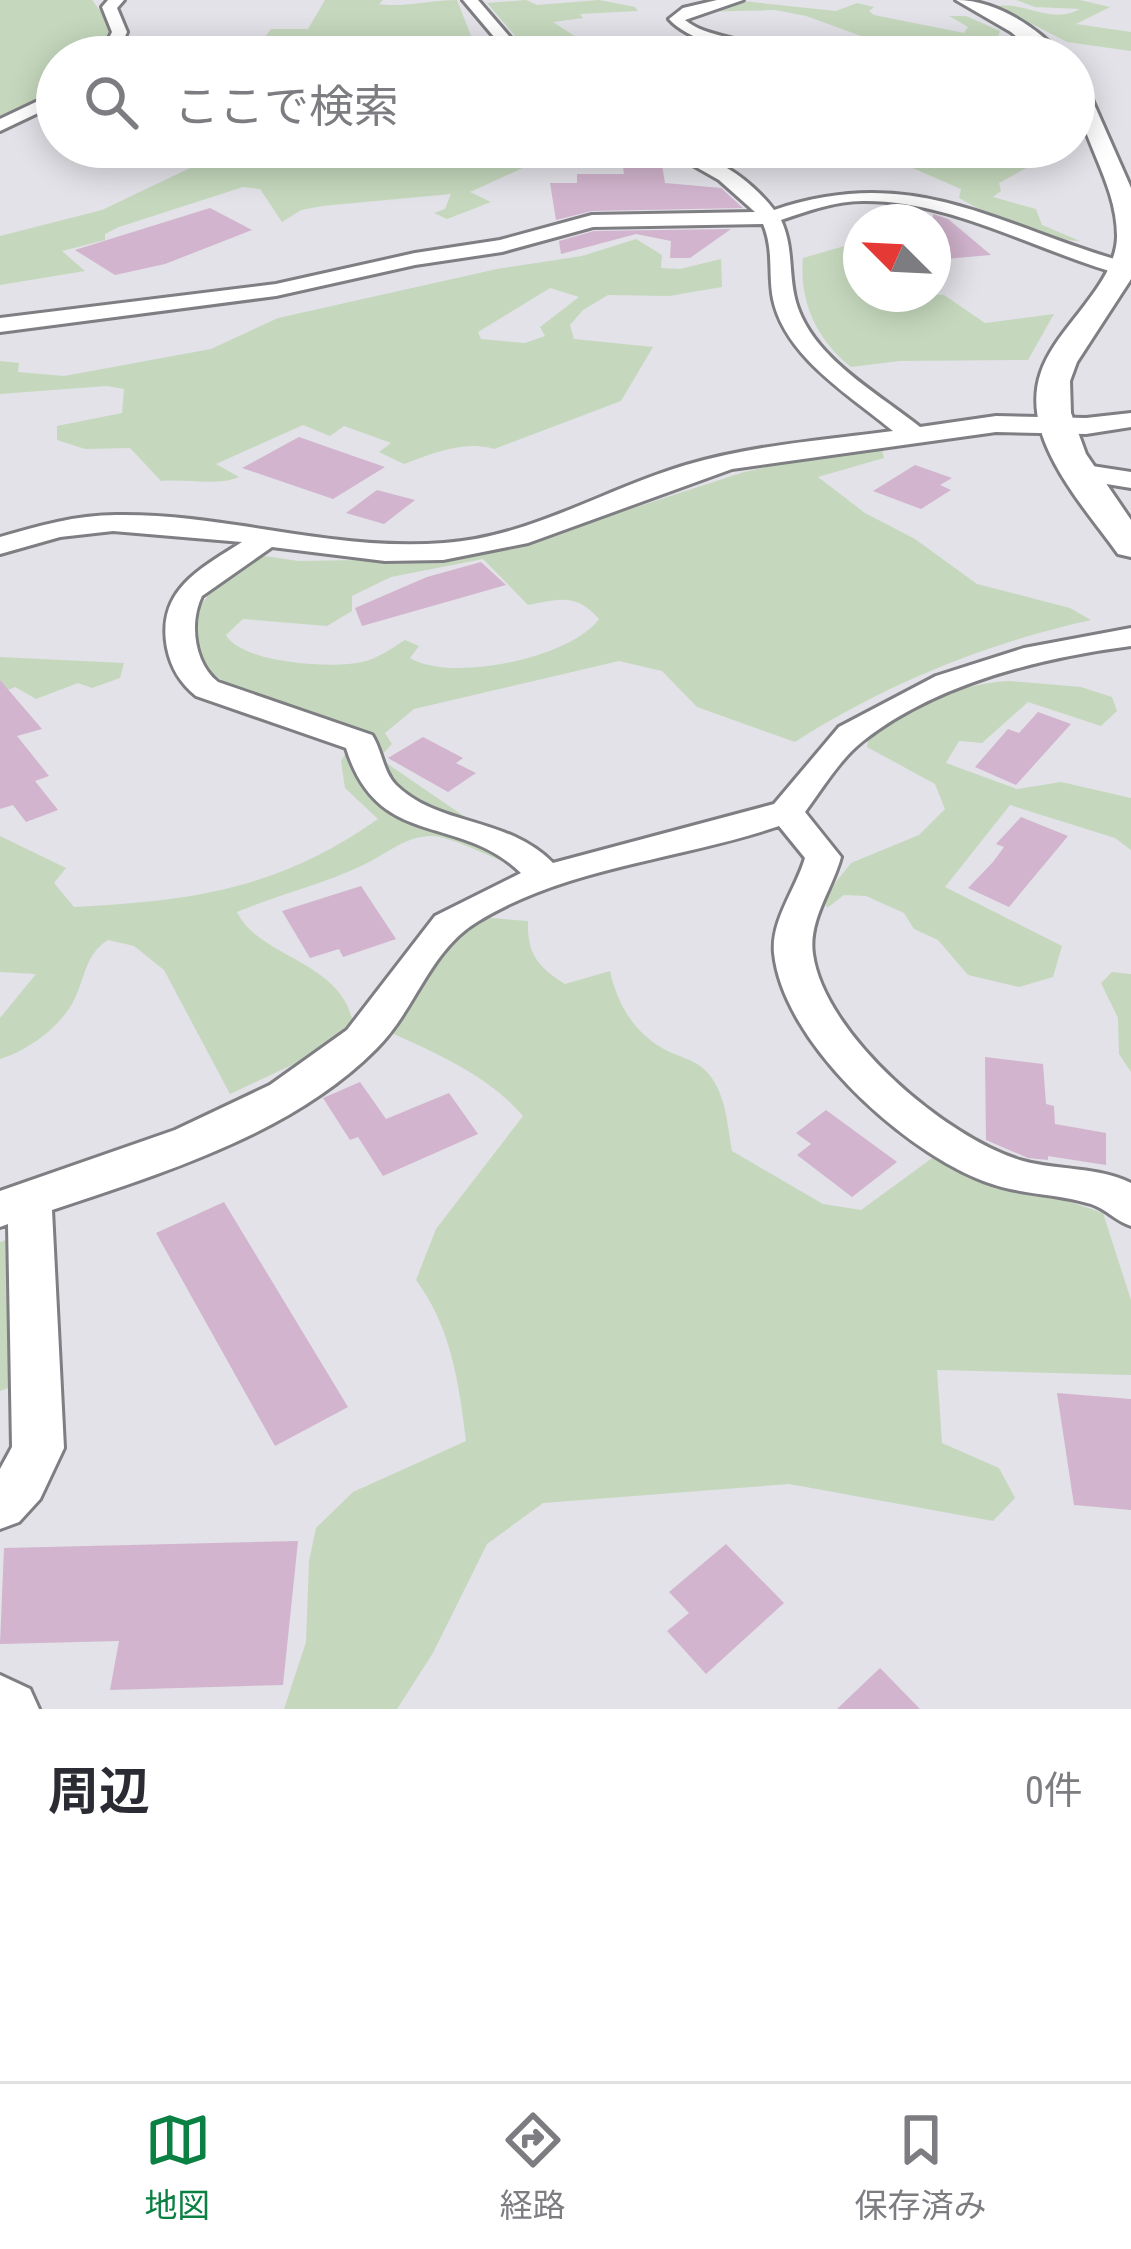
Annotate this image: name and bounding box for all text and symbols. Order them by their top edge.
search box [36,36,1095,168]
icon: search [78,69,144,135]
text: ここで検索 [174,80,399,133]
north arrow [843,204,951,312]
text: 周辺 [48,1762,150,1821]
text: 0件 [1025,1768,1083,1814]
tab: 地図 [145,2107,211,2227]
tab: 経路 [500,2107,566,2227]
tab: 保存済み [855,2107,987,2227]

